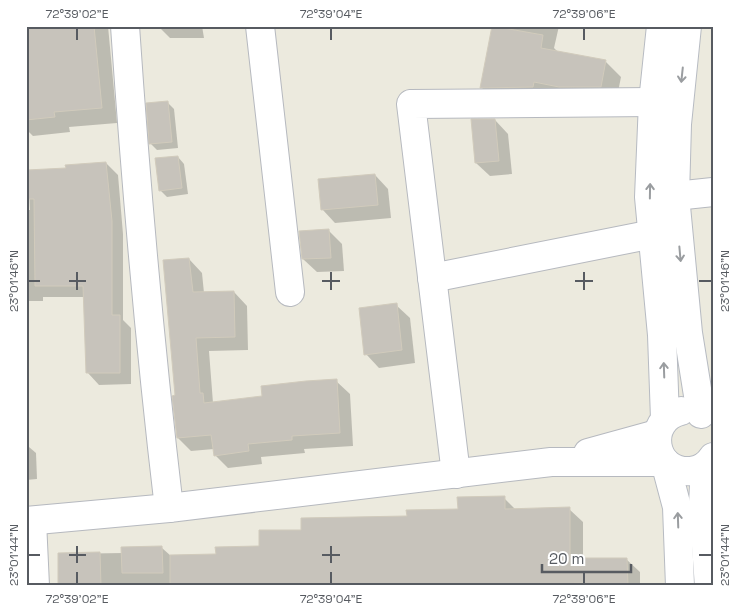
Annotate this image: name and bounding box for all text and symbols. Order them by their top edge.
text: 72°39'02"E [46,6,109,22]
text: 72°39'04"E [300,6,363,22]
text: 72°39'06"E [553,6,616,22]
one-way arrow [677,66,687,82]
one-way arrow [645,183,655,200]
one-way arrow [676,246,685,262]
text: 23°01'46"N [6,250,22,312]
text: 23°01'46"N [717,250,733,312]
one-way arrow [659,363,668,379]
one-way arrow [673,512,682,528]
text: 23°01'44"N [6,524,22,586]
text: 23°01'44"N [717,524,733,586]
scale bar [542,542,630,574]
text: 20 m [549,549,584,568]
text: 72°39'02"E [46,591,109,607]
text: 72°39'04"E [300,591,363,607]
text: 72°39'06"E [553,591,616,607]

